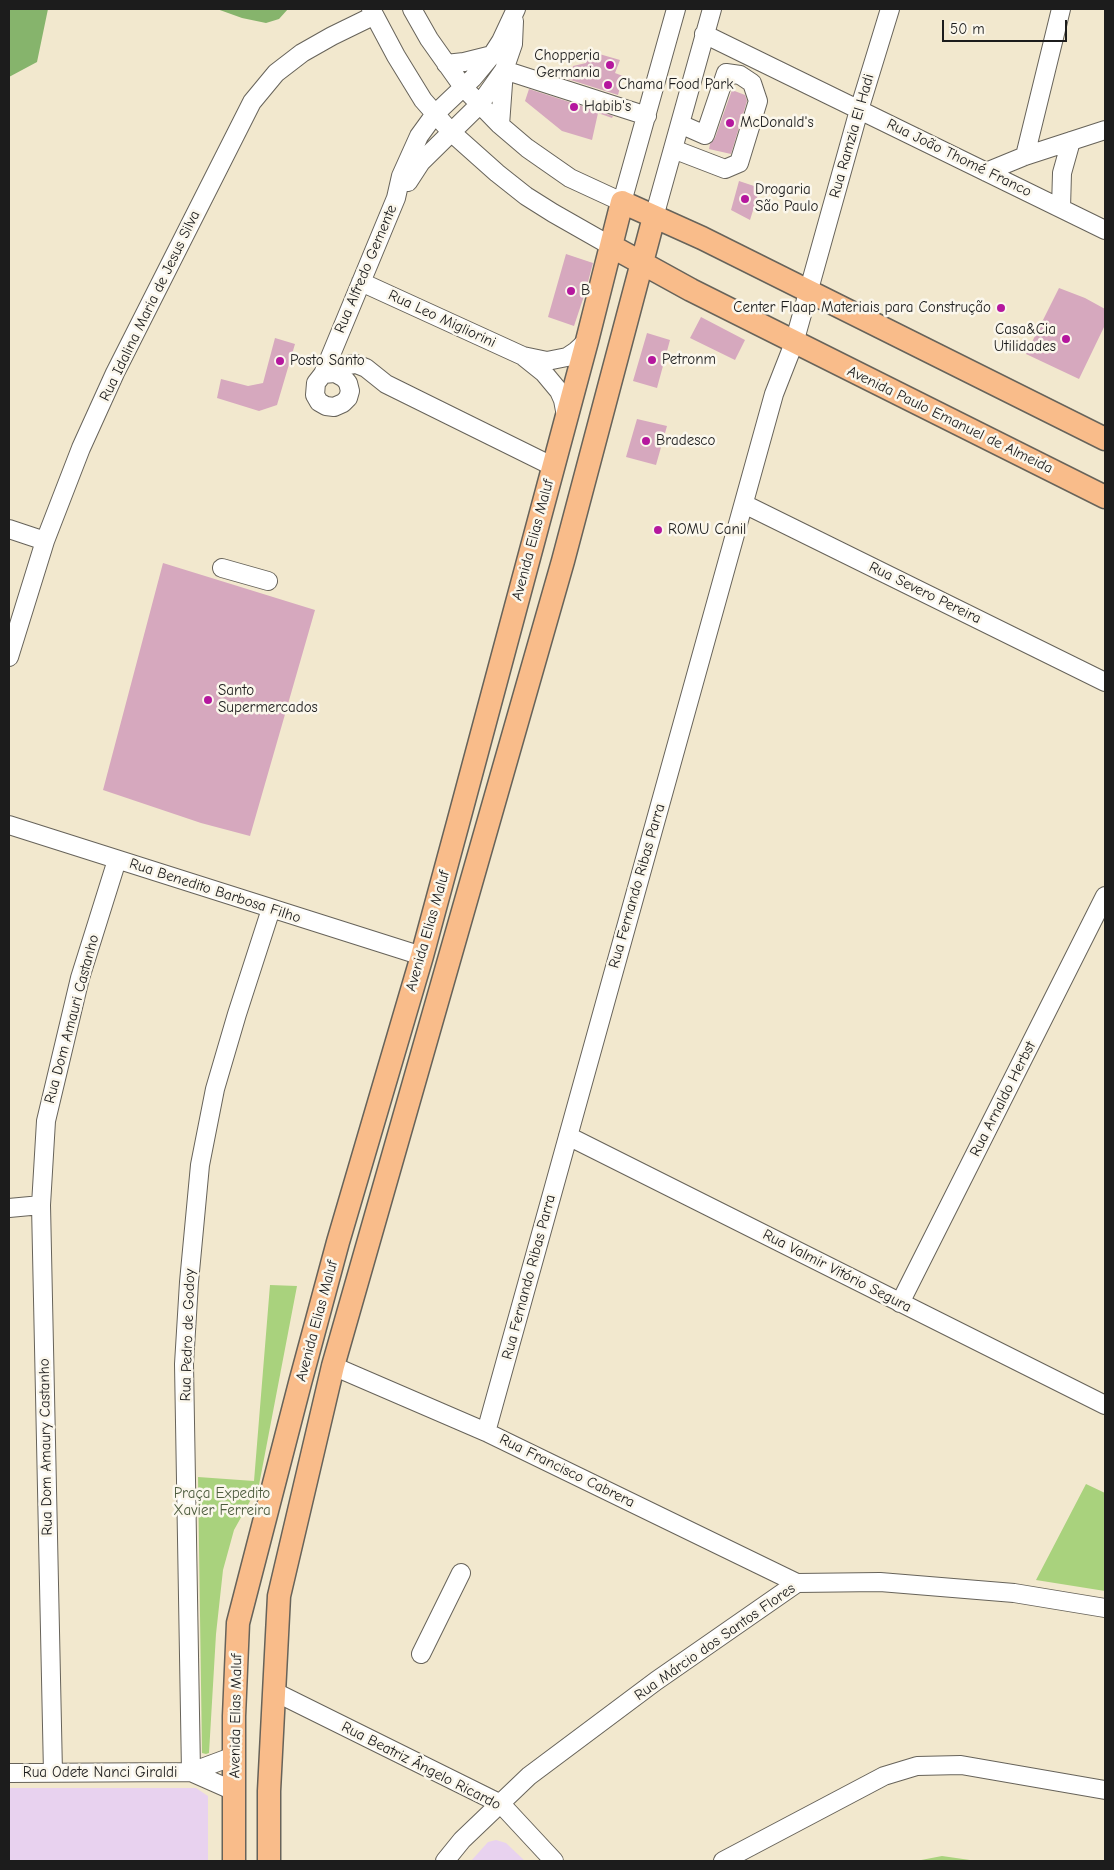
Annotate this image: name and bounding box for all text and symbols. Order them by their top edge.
scale bar [944,10,1069,42]
text: 50 m [950,20,985,38]
place label: Chopperia Germania [534,47,600,82]
marker: Chopperia Germania [604,59,616,71]
street label: Rua Ramzia El Hadi [826,72,878,200]
place label: Chama Food Park [618,76,733,94]
marker: Chama Food Park [602,79,614,91]
place label: Habib's [584,98,631,116]
marker: Habib's [568,101,580,113]
place label: McDonald's [740,114,814,132]
street label: Rua João Thomé Franco [884,115,1034,201]
marker: McDonald's [724,117,736,129]
place label: Drogaria São Paulo [755,181,818,216]
marker: Drogaria São Paulo [739,193,751,205]
street label: Rua Alfredo Gemente [331,202,401,336]
street label: Rua Idalina Maria de Jesus Silva [96,208,204,404]
place label: B [581,282,590,300]
marker: B [565,285,577,297]
street label: Rua Leo Migliorini [385,286,499,352]
place label: Center Flaap Materiais para Construção [733,299,991,317]
marker: Center Flaap Materiais para Construção [995,302,1007,314]
place label: Casa&Cia Utilidades [994,321,1056,356]
marker: Casa&Cia Utilidades [1060,333,1072,345]
place label: Petronm [662,351,716,369]
place label: Posto Santo [290,352,365,370]
marker: Petronm [646,354,658,366]
marker: Posto Santo [274,355,286,367]
street label: Avenida Paulo Emanuel de Almeida [844,362,1056,478]
place label: Bradesco [656,432,716,450]
marker: Bradesco [640,435,652,447]
street label: Avenida Elias Maluf [508,477,558,603]
place label: ROMU Canil [668,521,746,539]
marker: ROMU Canil [652,524,664,536]
street label: Rua Severo Pereira [866,558,984,628]
place label: Santo Supermercados [218,682,318,717]
marker: Santo Supermercados [202,694,214,706]
street label: Rua Fernando Ribas Parra [605,802,669,970]
street label: Rua Benedito Barbosa Filho [127,855,303,927]
street label: Avenida Elias Maluf [402,869,454,993]
street label: Rua Dom Amauri Castanho [41,933,103,1105]
street label: Rua Arnaldo Herbst [966,1038,1040,1160]
street label: Rua Fernando Ribas Parra [498,1193,560,1361]
street label: Rua Valmir Vitório Segura [760,1226,914,1316]
street label: Avenida Elias Maluf [292,1258,342,1384]
street label: Rua Pedro de Godoy [177,1268,199,1402]
street label: Rua Dom Amaury Castanho [35,1358,57,1536]
street label: Rua Francisco Cabrera [496,1430,638,1512]
park label: Praça Expedito Xavier Ferreira [173,1485,271,1520]
street label: Rua Márcio dos Santos Flores [631,1579,799,1705]
street label: Avenida Elias Maluf [226,1653,246,1779]
street label: Rua Beatriz Ângelo Ricardo [338,1718,504,1814]
street label: Rua Odete Nanci Giraldi [23,1764,177,1782]

